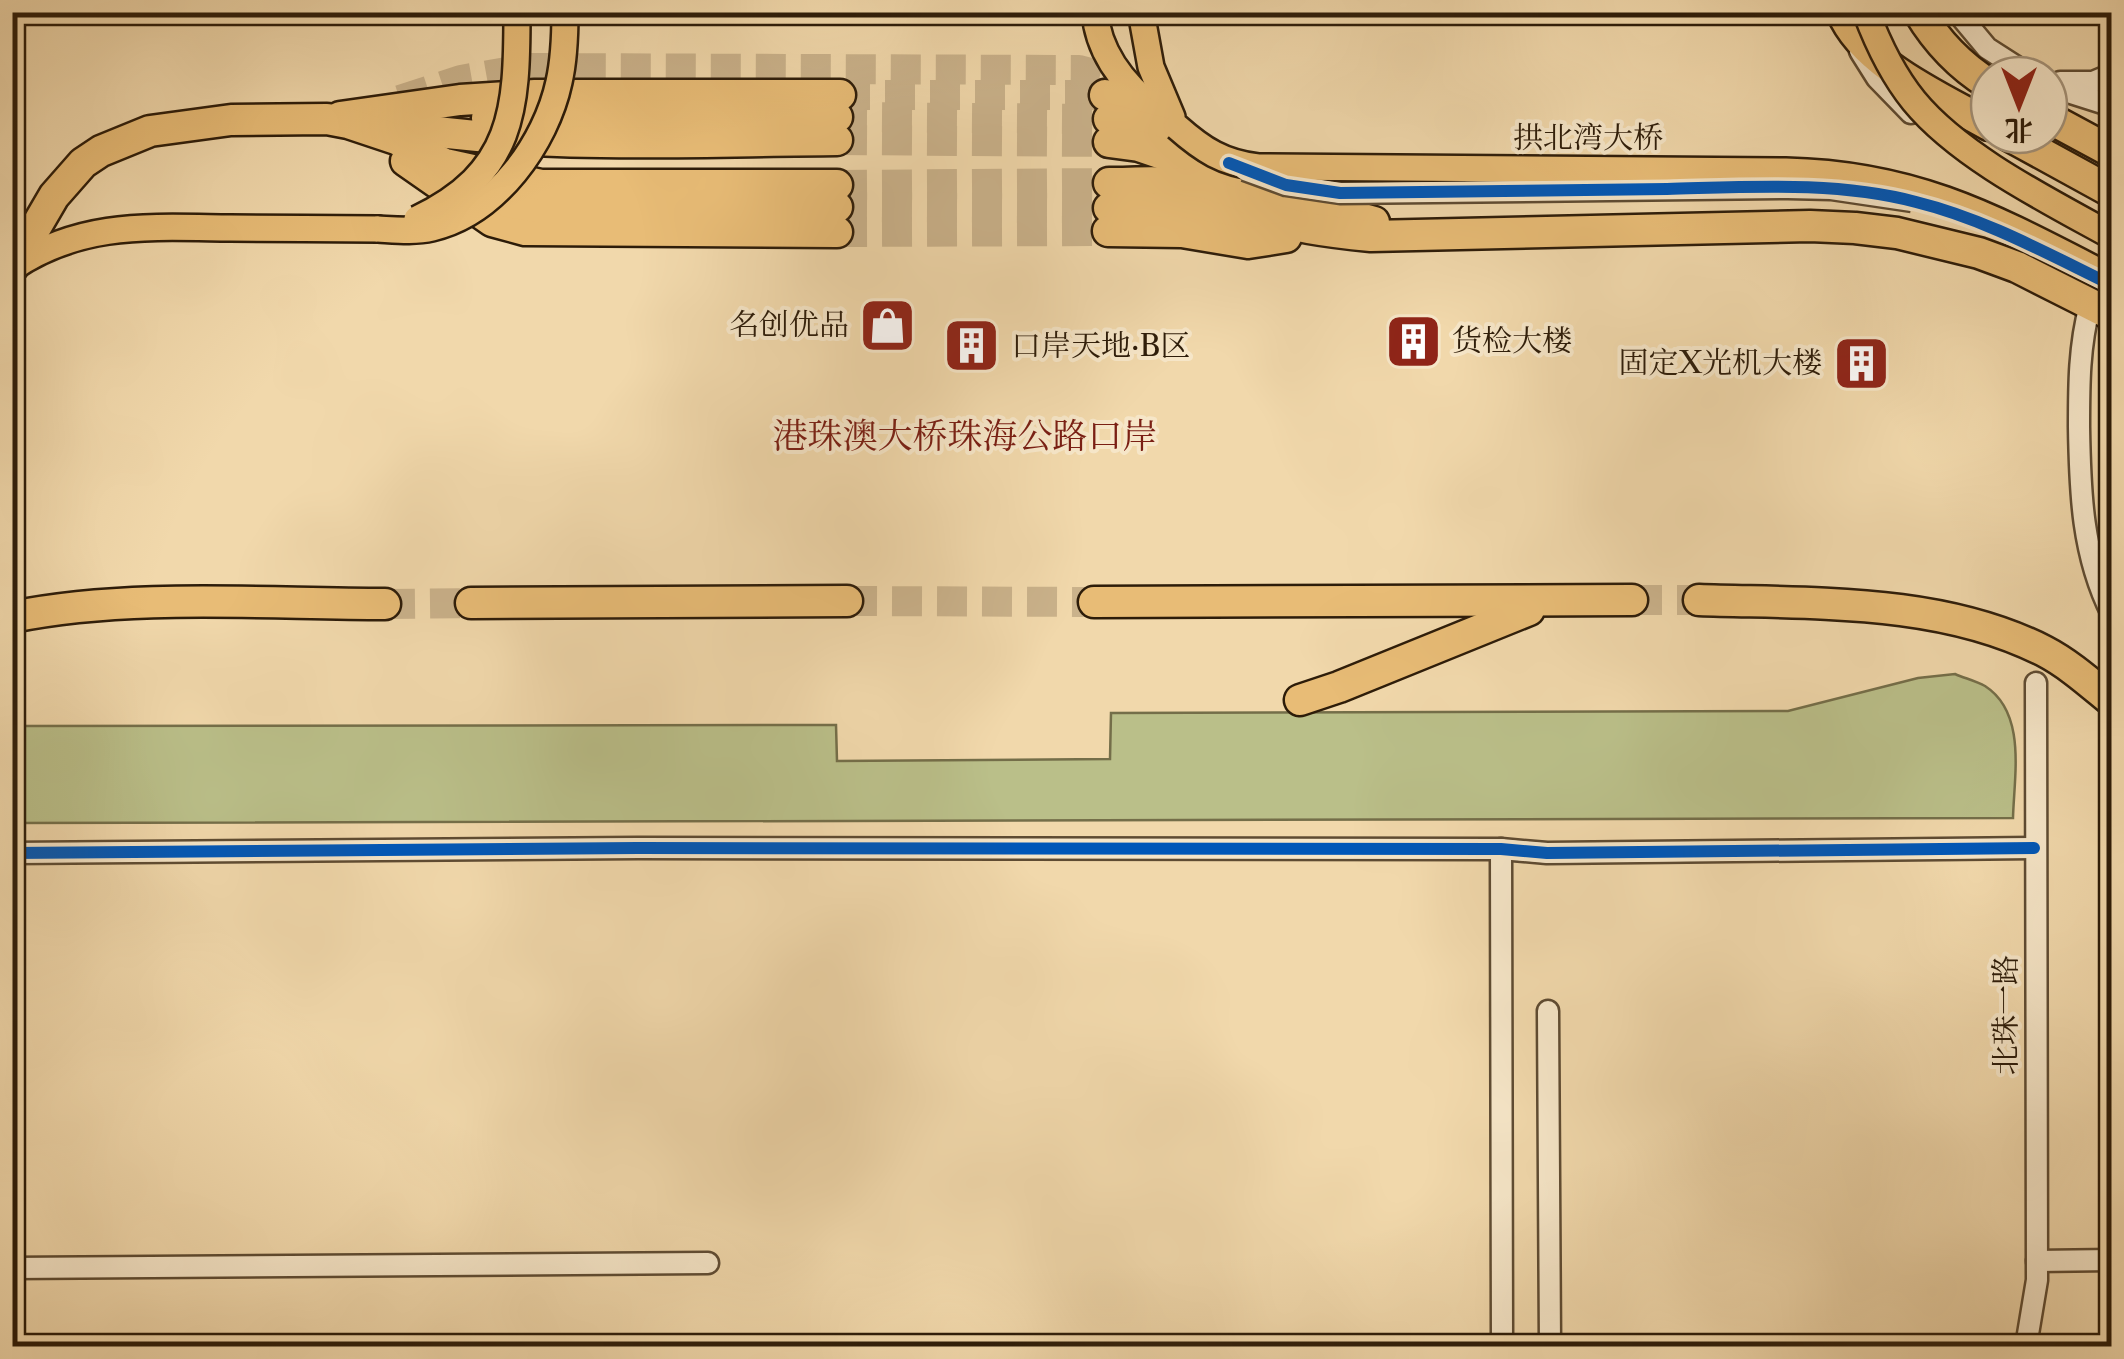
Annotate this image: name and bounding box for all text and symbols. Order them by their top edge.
north arrow [1969,55,2069,155]
text: 北 [2005,113,2033,147]
street label: 拱北湾大桥 [1513,119,1663,156]
shop icon: 名创优品 [858,295,918,355]
place label: 名创优品 [729,306,849,343]
building icon: 货检大楼 [1383,311,1443,371]
building icon: 口岸天地·B区 [942,316,1002,376]
place label: 货检大楼 [1452,322,1572,359]
place label: 口岸天地·B区 [1011,327,1190,364]
building icon: 固定X光机大楼 [1831,333,1891,393]
place label: 固定X光机大楼 [1618,344,1822,381]
district label: 港珠澳大桥珠海公路口岸 [772,414,1158,457]
street label: 北珠一路 [1987,955,2024,1075]

